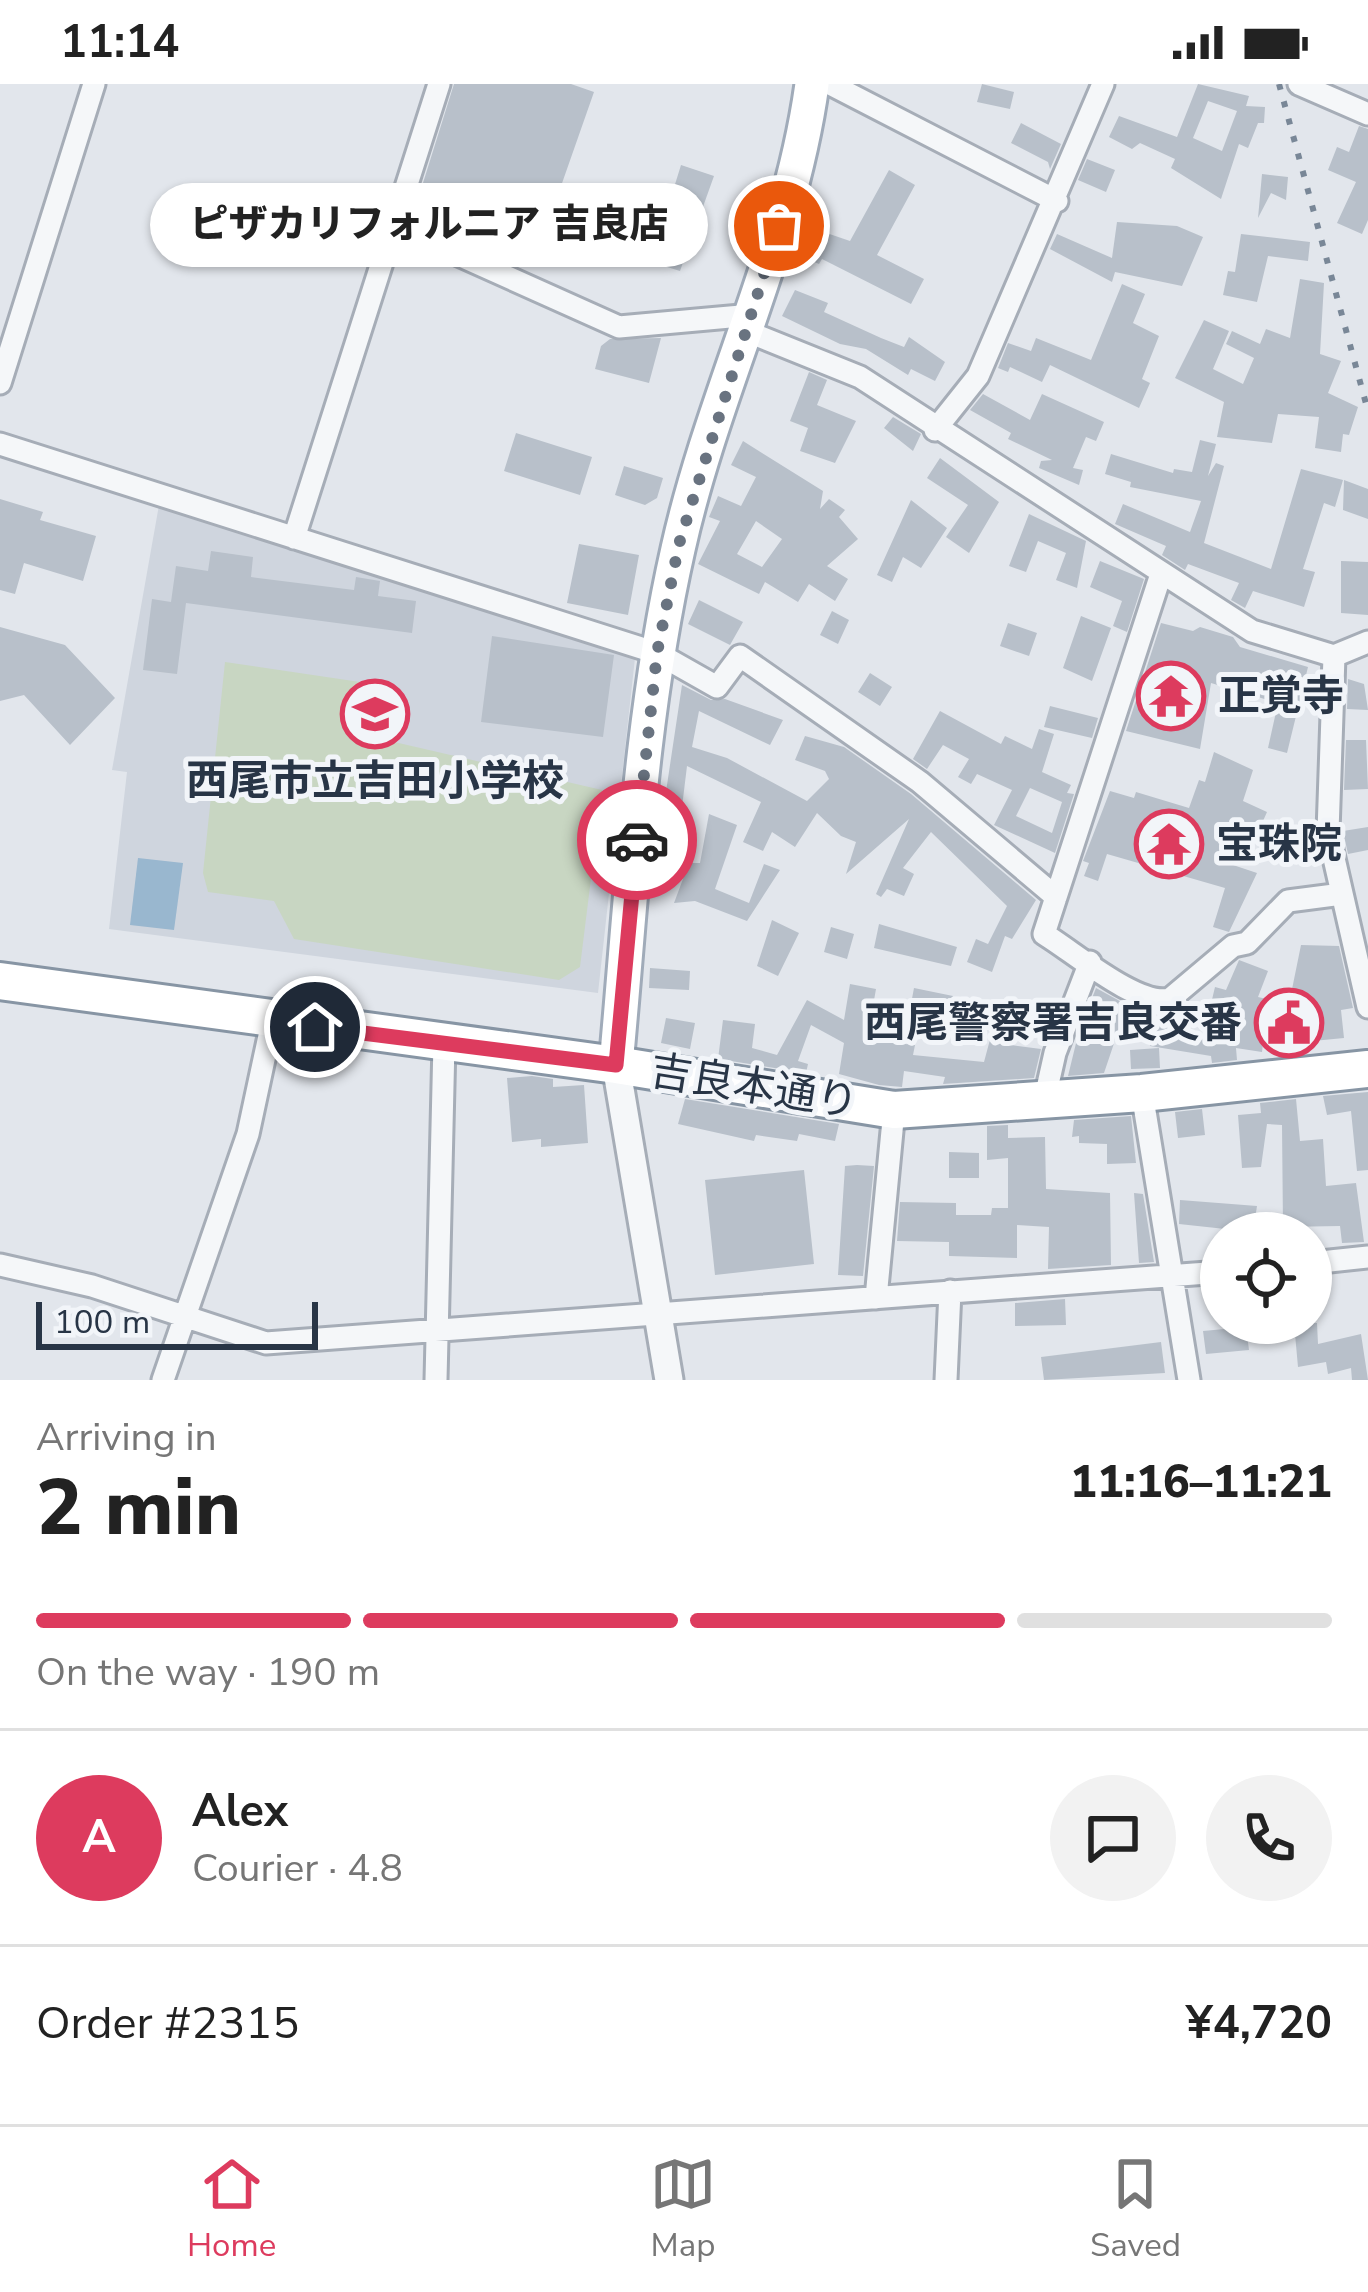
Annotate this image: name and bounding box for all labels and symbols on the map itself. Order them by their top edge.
pin [728,175,830,277]
callout: ピザカリフォルニア 吉良店 [149,184,707,268]
temple icon: 正覚寺 [1136,661,1206,731]
place label: 正覚寺 [1218,668,1344,725]
school or university icon: 西尾市立吉田小学校 [340,679,410,749]
place label: 西尾市立吉田小学校 [186,753,564,810]
courier [577,780,697,900]
temple icon: 宝珠院 [1134,809,1204,879]
place label: 宝珠院 [1216,816,1342,873]
pin [264,976,366,1078]
public building icon: 西尾警察署吉良交番 [1254,988,1324,1058]
place label: 西尾警察署吉良交番 [864,995,1242,1052]
street label: 吉良本通り [646,1042,862,1132]
scale bar [36,1296,318,1349]

